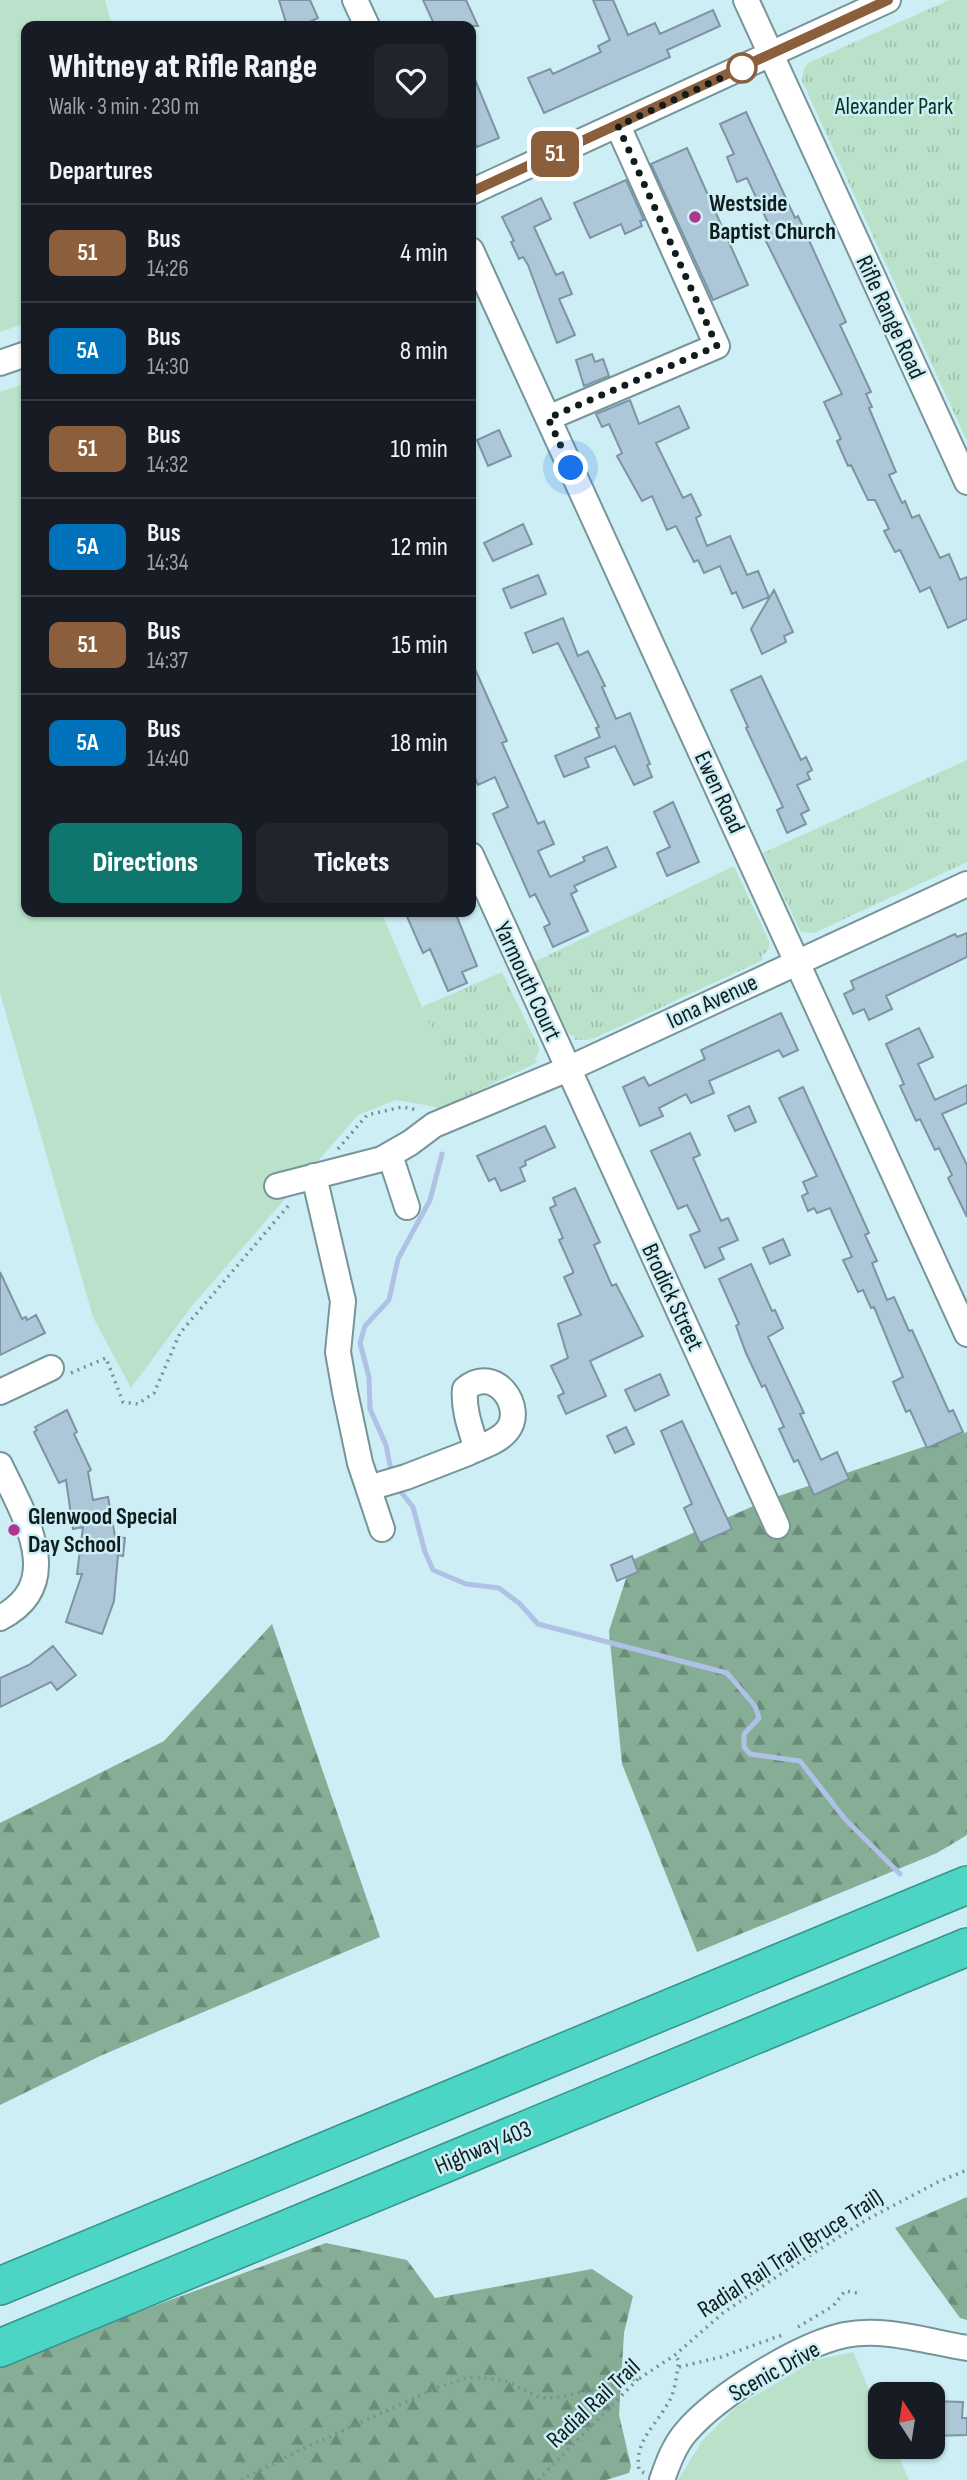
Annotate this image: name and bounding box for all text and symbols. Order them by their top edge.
button: heart [374,44,448,118]
text: Whitney at Rifle Range [49,47,317,87]
unlabelled marker [727,53,757,83]
park label: Alexander Park [834,92,953,121]
text: Walk · 3 min · 230 m [49,93,199,121]
line badge: 51 [524,131,586,177]
text: 51 [545,139,565,168]
text: Departures [49,156,153,187]
place label: Westside Baptist Church [709,189,836,246]
marker: Westside Baptist Church [687,209,703,225]
text: Bus [147,224,181,255]
text: 51 [78,238,97,267]
text: 4 min [400,238,448,269]
street label: Rifle Range Road [849,251,932,383]
text: 14:26 [147,255,189,283]
text: Bus [147,322,181,353]
text: 5A [77,336,98,365]
text: 8 min [400,336,448,367]
text: 14:30 [147,353,189,381]
text: Bus [147,420,181,451]
text: 51 [78,434,97,463]
text: 10 min [391,434,448,465]
your location [553,450,588,485]
text: 14:32 [147,451,188,479]
text: Bus [147,518,181,549]
text: 5A [77,532,98,561]
text: 12 min [391,532,448,563]
text: 14:34 [147,549,188,577]
text: Bus [147,616,181,647]
text: 51 [78,630,97,659]
text: 15 min [392,630,448,661]
text: 14:37 [147,647,188,675]
text: Bus [147,714,181,745]
text: 5A [77,728,98,757]
text: 18 min [391,728,448,759]
text: 14:40 [147,745,189,773]
street label: Ewen Road [688,747,751,838]
button: Directions [49,823,242,903]
button: Tickets [256,823,448,903]
street label: Yarmouth Court [487,917,568,1045]
street label: Iona Avenue [662,968,762,1035]
street label: Brodick Street [635,1239,710,1355]
place label: Glenwood Special Day School [28,1502,177,1559]
marker: Glenwood Special Day School [6,1522,22,1538]
street label: Highway 403 [430,2114,536,2181]
street label: Radial Rail Trail (Bruce Trail) [692,2183,888,2324]
street label: Scenic Drive [724,2335,825,2408]
street label: Radial Rail Trail [541,2353,646,2454]
north arrow [868,2382,945,2459]
map controls [868,2382,945,2459]

